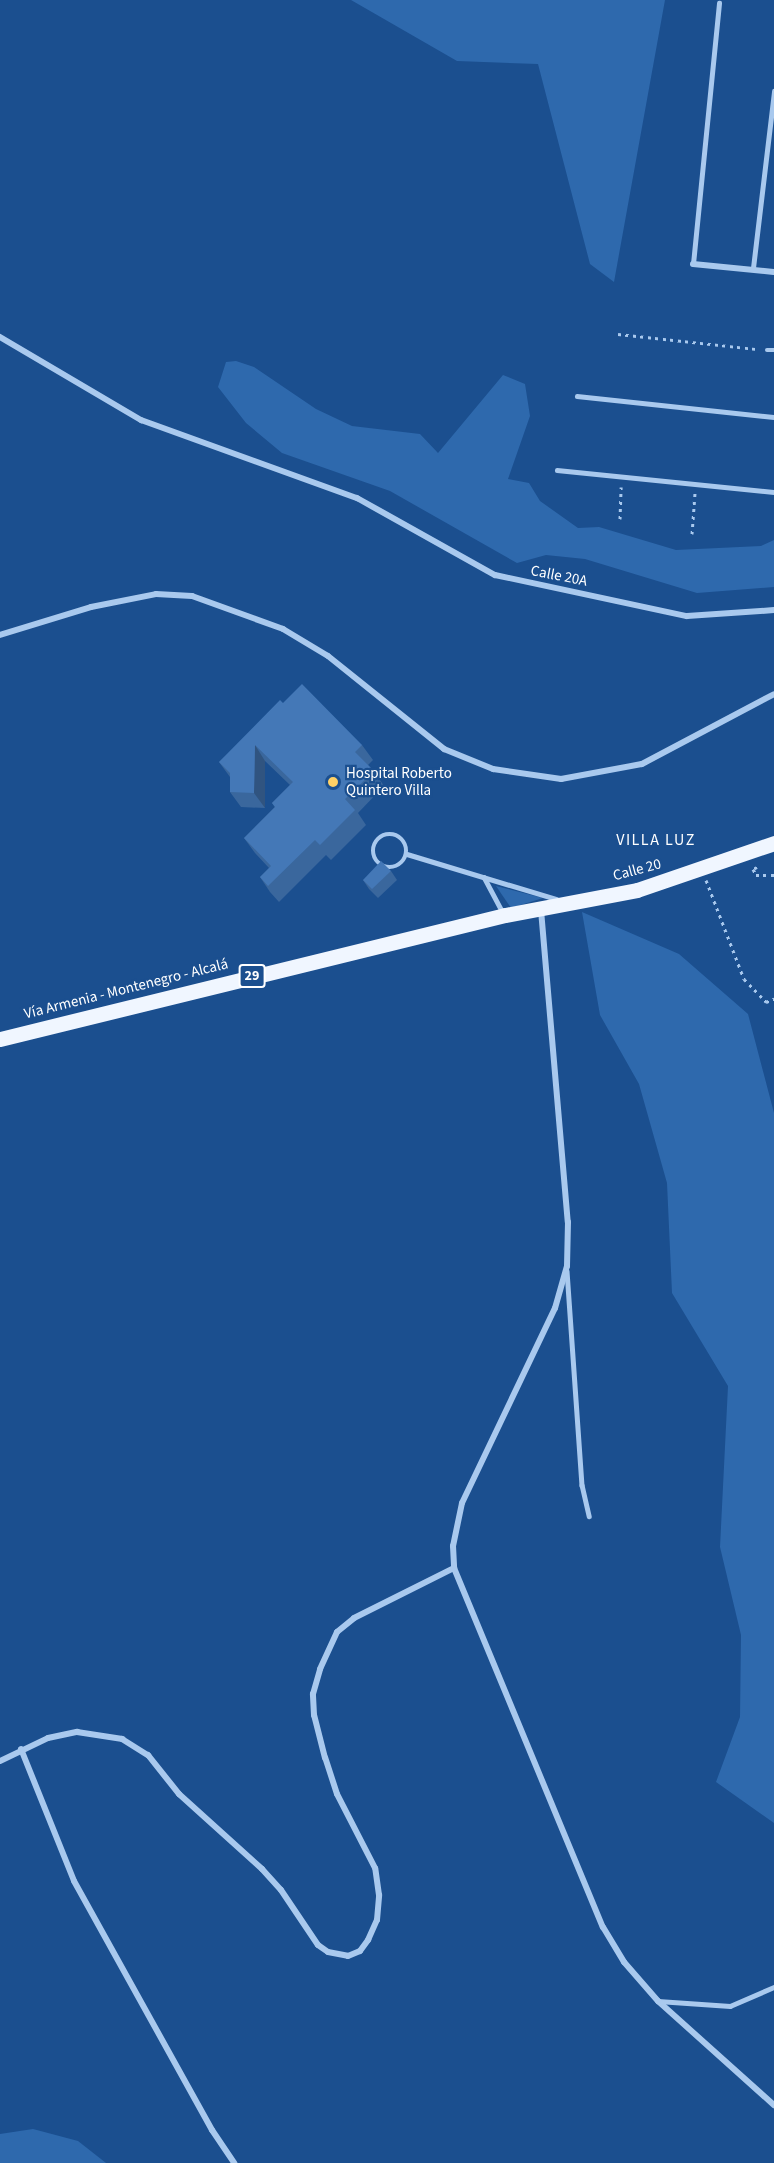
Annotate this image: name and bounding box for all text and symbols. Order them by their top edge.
street label: Calle 20A [529,562,589,590]
place label: Hospital Roberto Quintero Villa [346,764,452,799]
marker: Hospital Roberto Quintero Villa [324,773,342,791]
district label: VILLA LUZ [616,830,696,850]
street label: Calle 20 [611,855,663,885]
street label: Vía Armenia - Montenegro - Alcalá [22,955,230,1023]
road number: 29 [238,965,266,987]

